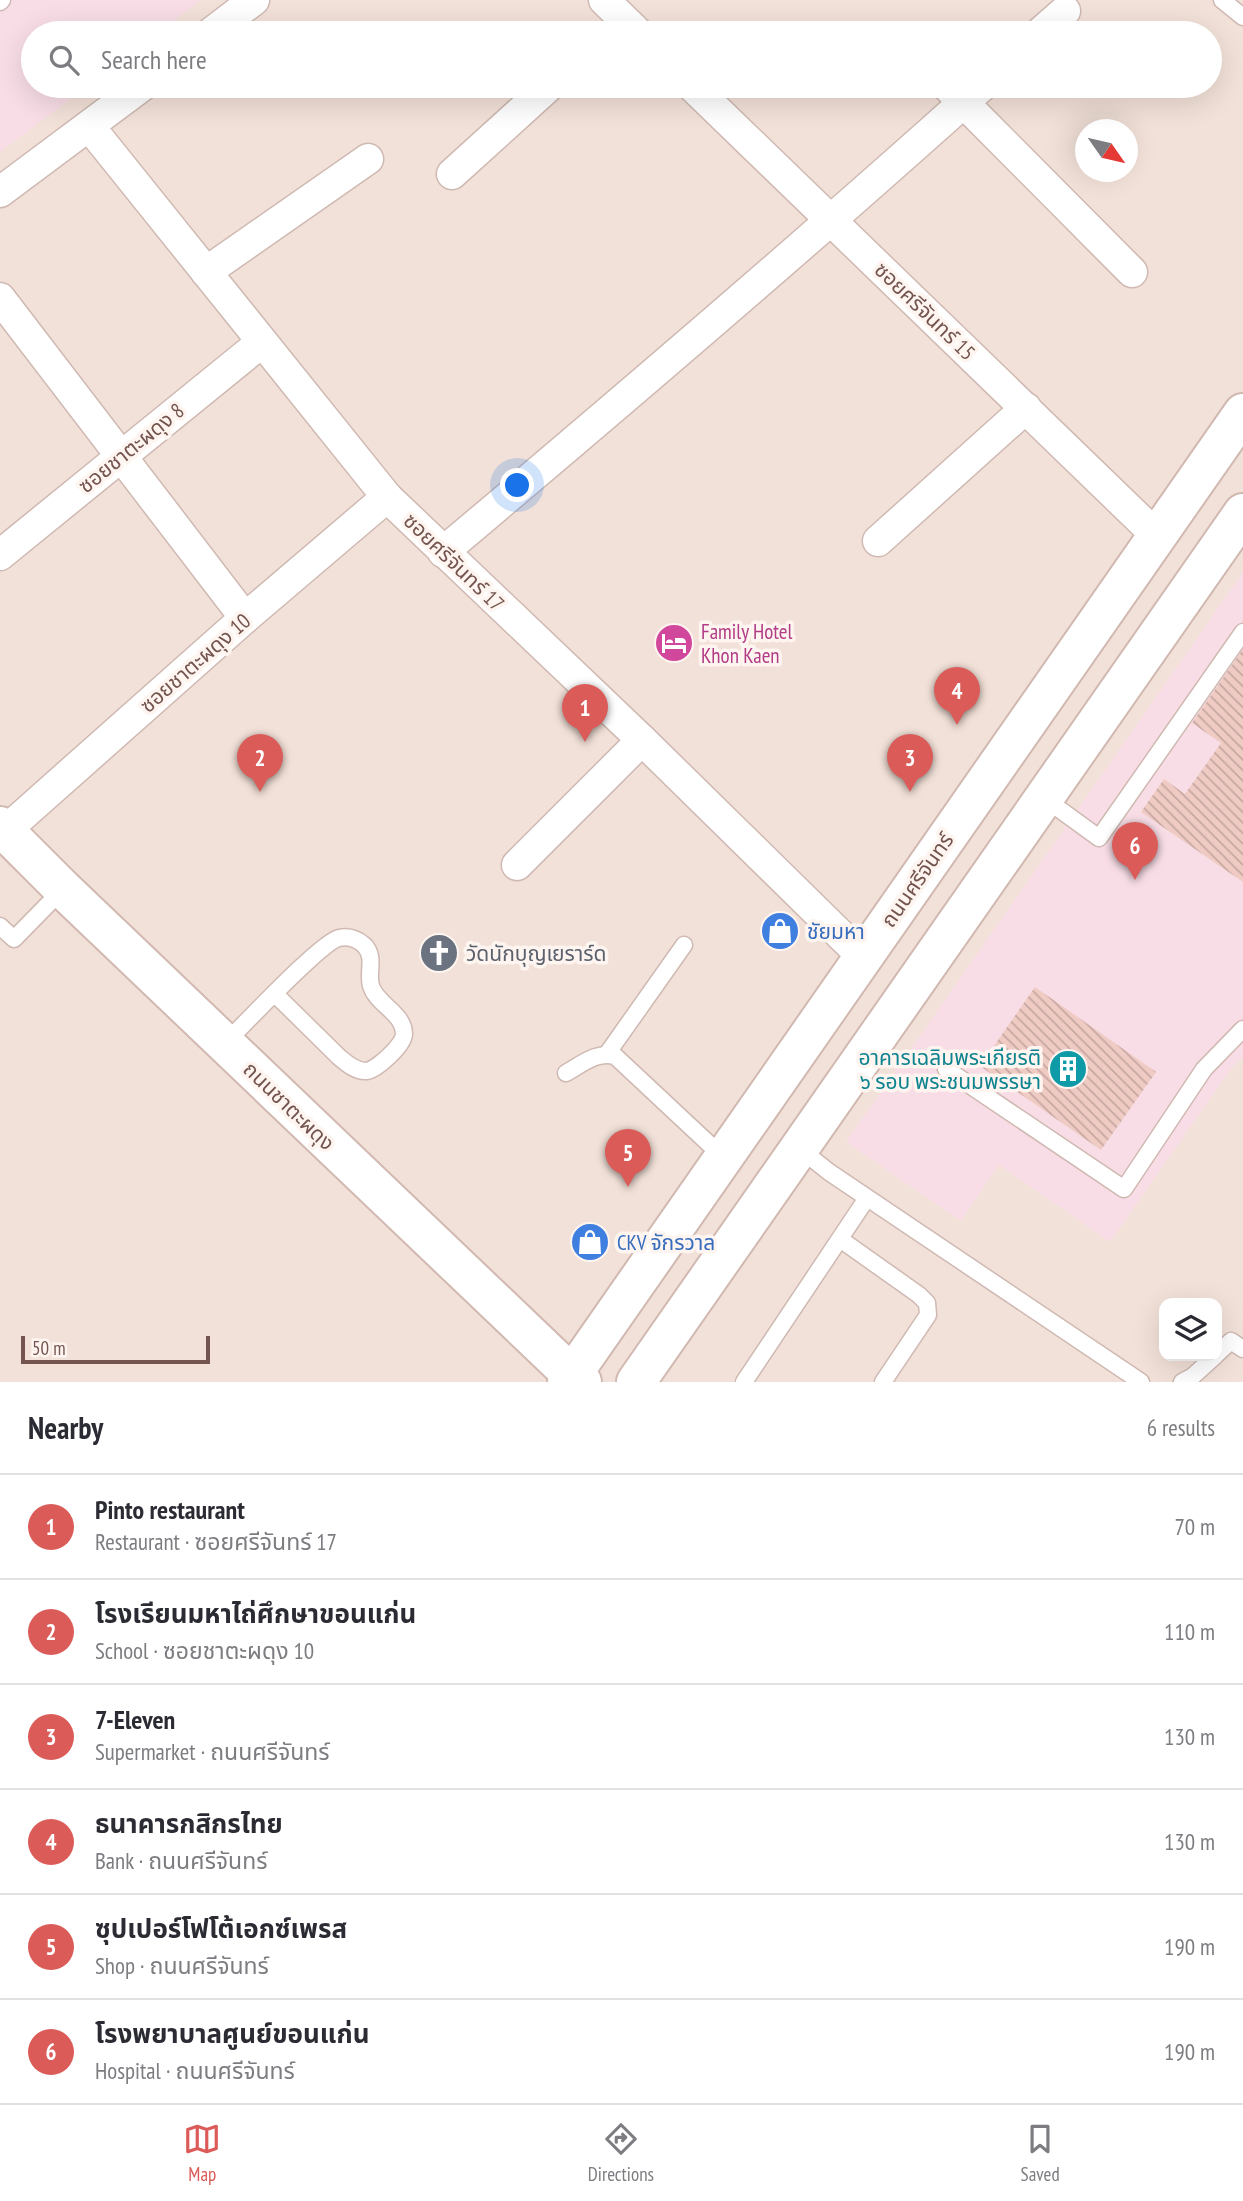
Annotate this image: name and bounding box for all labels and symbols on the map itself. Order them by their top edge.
north arrow [1075,119,1138,182]
street label: ซอยศรีจันทร์ 15 [869,256,981,366]
street label: ซอยชาตะผดุง 8 [73,397,189,499]
your location [500,468,534,502]
street label: ซอยศรีจันทร์ 17 [398,507,510,617]
street label: ซอยชาตะผดุง 10 [134,608,256,718]
place label: Family Hotel Khon Kaen [701,618,793,669]
hotel icon: Family Hotel Khon Kaen [653,622,695,664]
pin: 4 [934,667,980,725]
pin: 1 [562,684,608,742]
pin: 2 [237,734,283,792]
pin: 3 [887,734,933,792]
pin: 6 [1112,822,1158,880]
street label: ถนนศรีจันทร์ [875,827,960,932]
shop icon: ชัยมหา [759,910,801,952]
place label: ชัยมหา [807,918,865,945]
church icon: วัดนักบุญเยราร์ด [418,932,460,974]
place label: วัดนักบุญเยราร์ด [466,940,607,967]
place label: อาคารเฉลิมพระเกียรติ ๖ รอบ พระชนมพรรษา [858,1044,1041,1095]
building icon: อาคารเฉลิมพระเกียรติ ๖ รอบ พระชนมพรรษา [1047,1048,1089,1090]
street label: ถนนชาตะผดุง [238,1056,340,1156]
pin: 5 [605,1129,651,1187]
shop icon: CKV จักรวาล [569,1221,611,1263]
place label: CKV จักรวาล [617,1229,715,1256]
scale bar [21,1333,210,1365]

